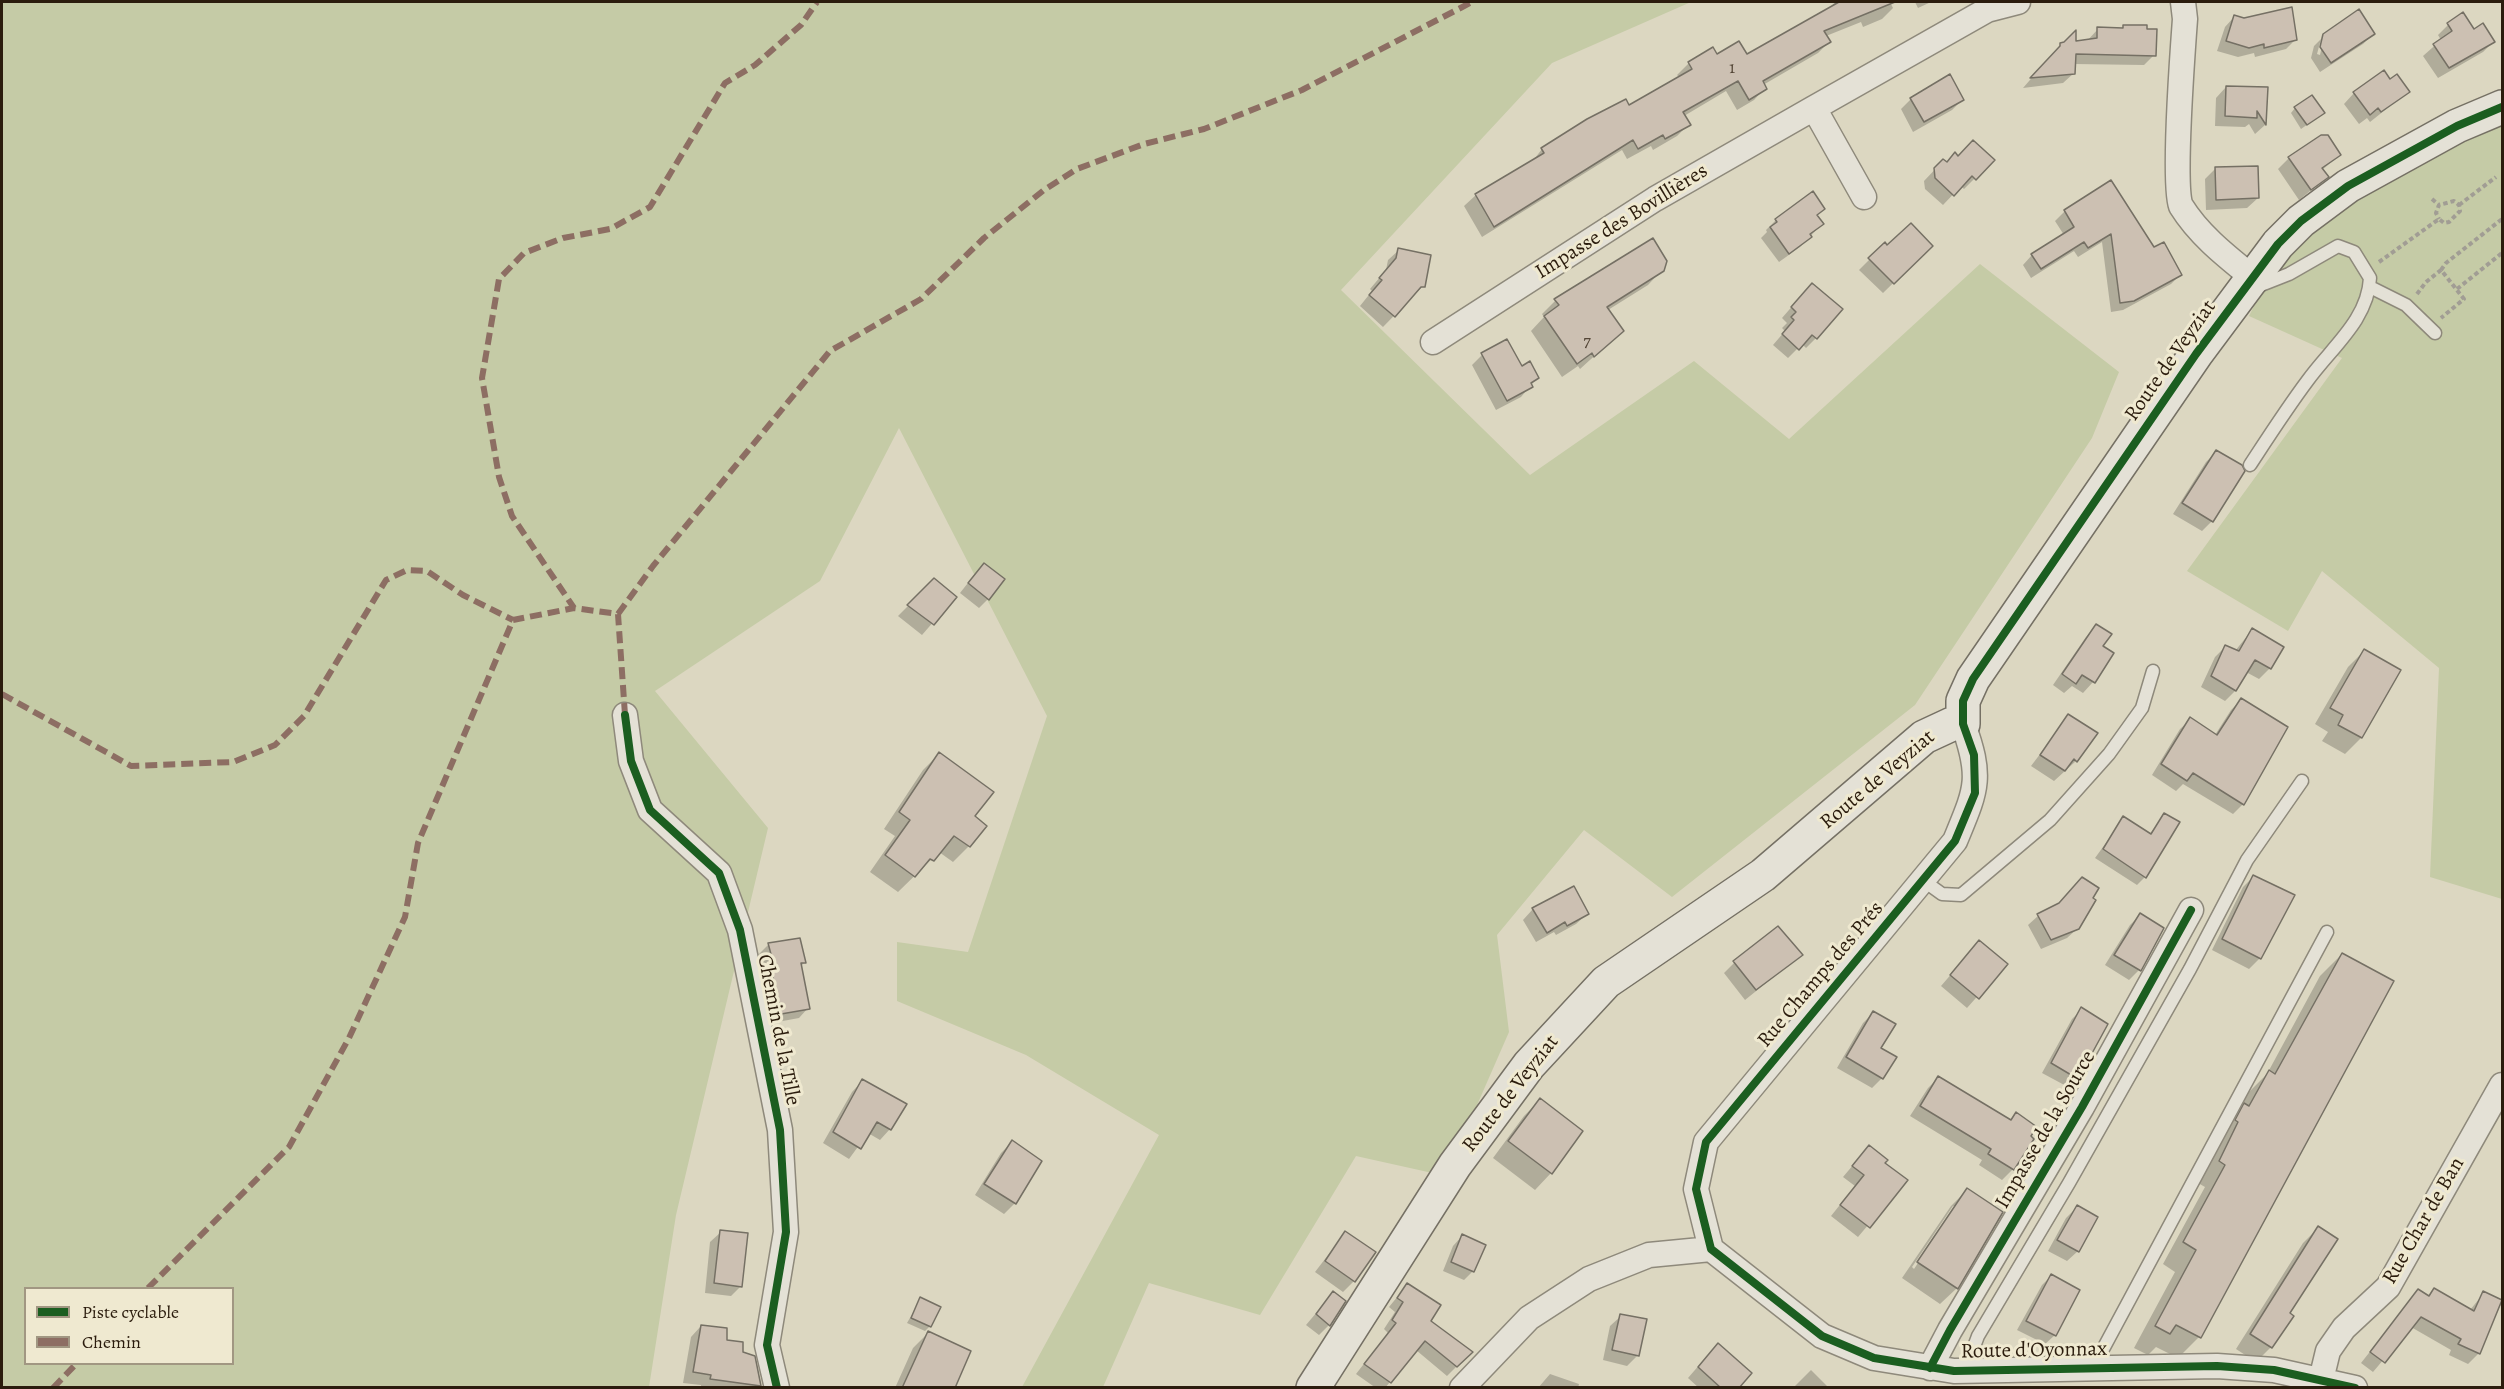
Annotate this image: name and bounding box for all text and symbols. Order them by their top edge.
house number: 1 [1729,58,1735,80]
street label: Impasse des Bovillières [1531,159,1713,285]
street label: Route de Veyziat [2120,296,2222,426]
house number: 7 [1583,331,1591,353]
street label: Route de Veyziat [1816,725,1940,835]
street label: Rue Champs des Prés [1753,897,1889,1053]
street label: Chemin de la Tille [751,952,805,1108]
street label: Route de Veyziat [1457,1030,1565,1158]
street label: Impasse de la Source [1990,1046,2102,1214]
street label: Rue Char de Ban [2378,1153,2470,1289]
legend [24,1287,234,1365]
text: Piste cyclable [82,1300,179,1324]
text: Chemin [82,1330,141,1354]
street label: Route d'Oyonnax [1961,1337,2107,1365]

